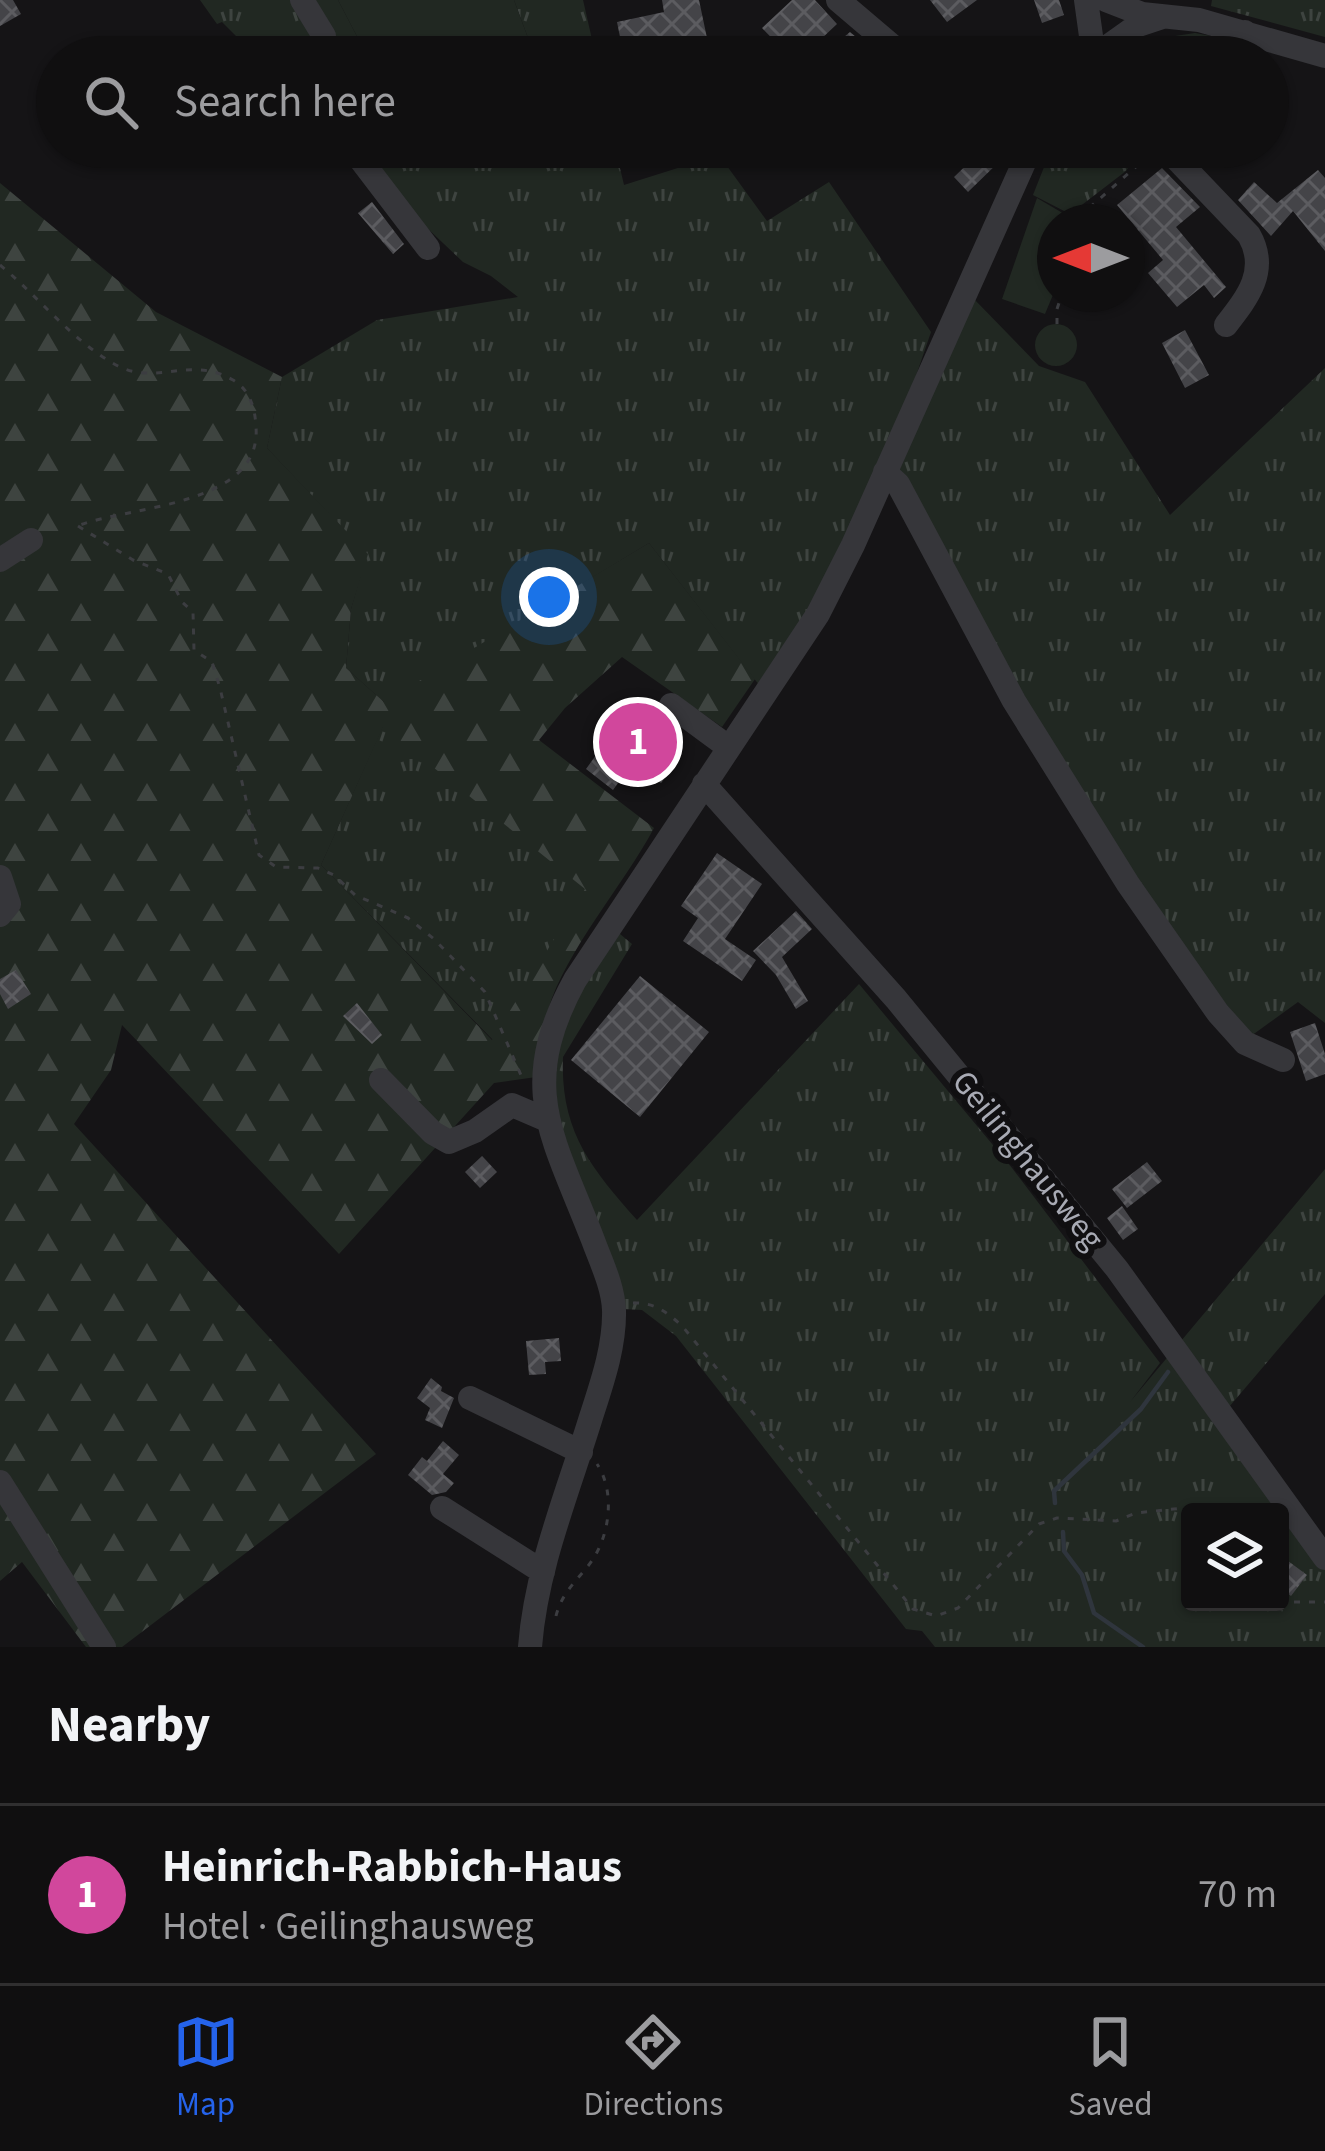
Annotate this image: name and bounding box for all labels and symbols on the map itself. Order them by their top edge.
north arrow [1037,204,1145,312]
your location [519,567,579,627]
pin: 1 [599,697,677,787]
street label: Geilinghausweg [941,1060,1115,1260]

